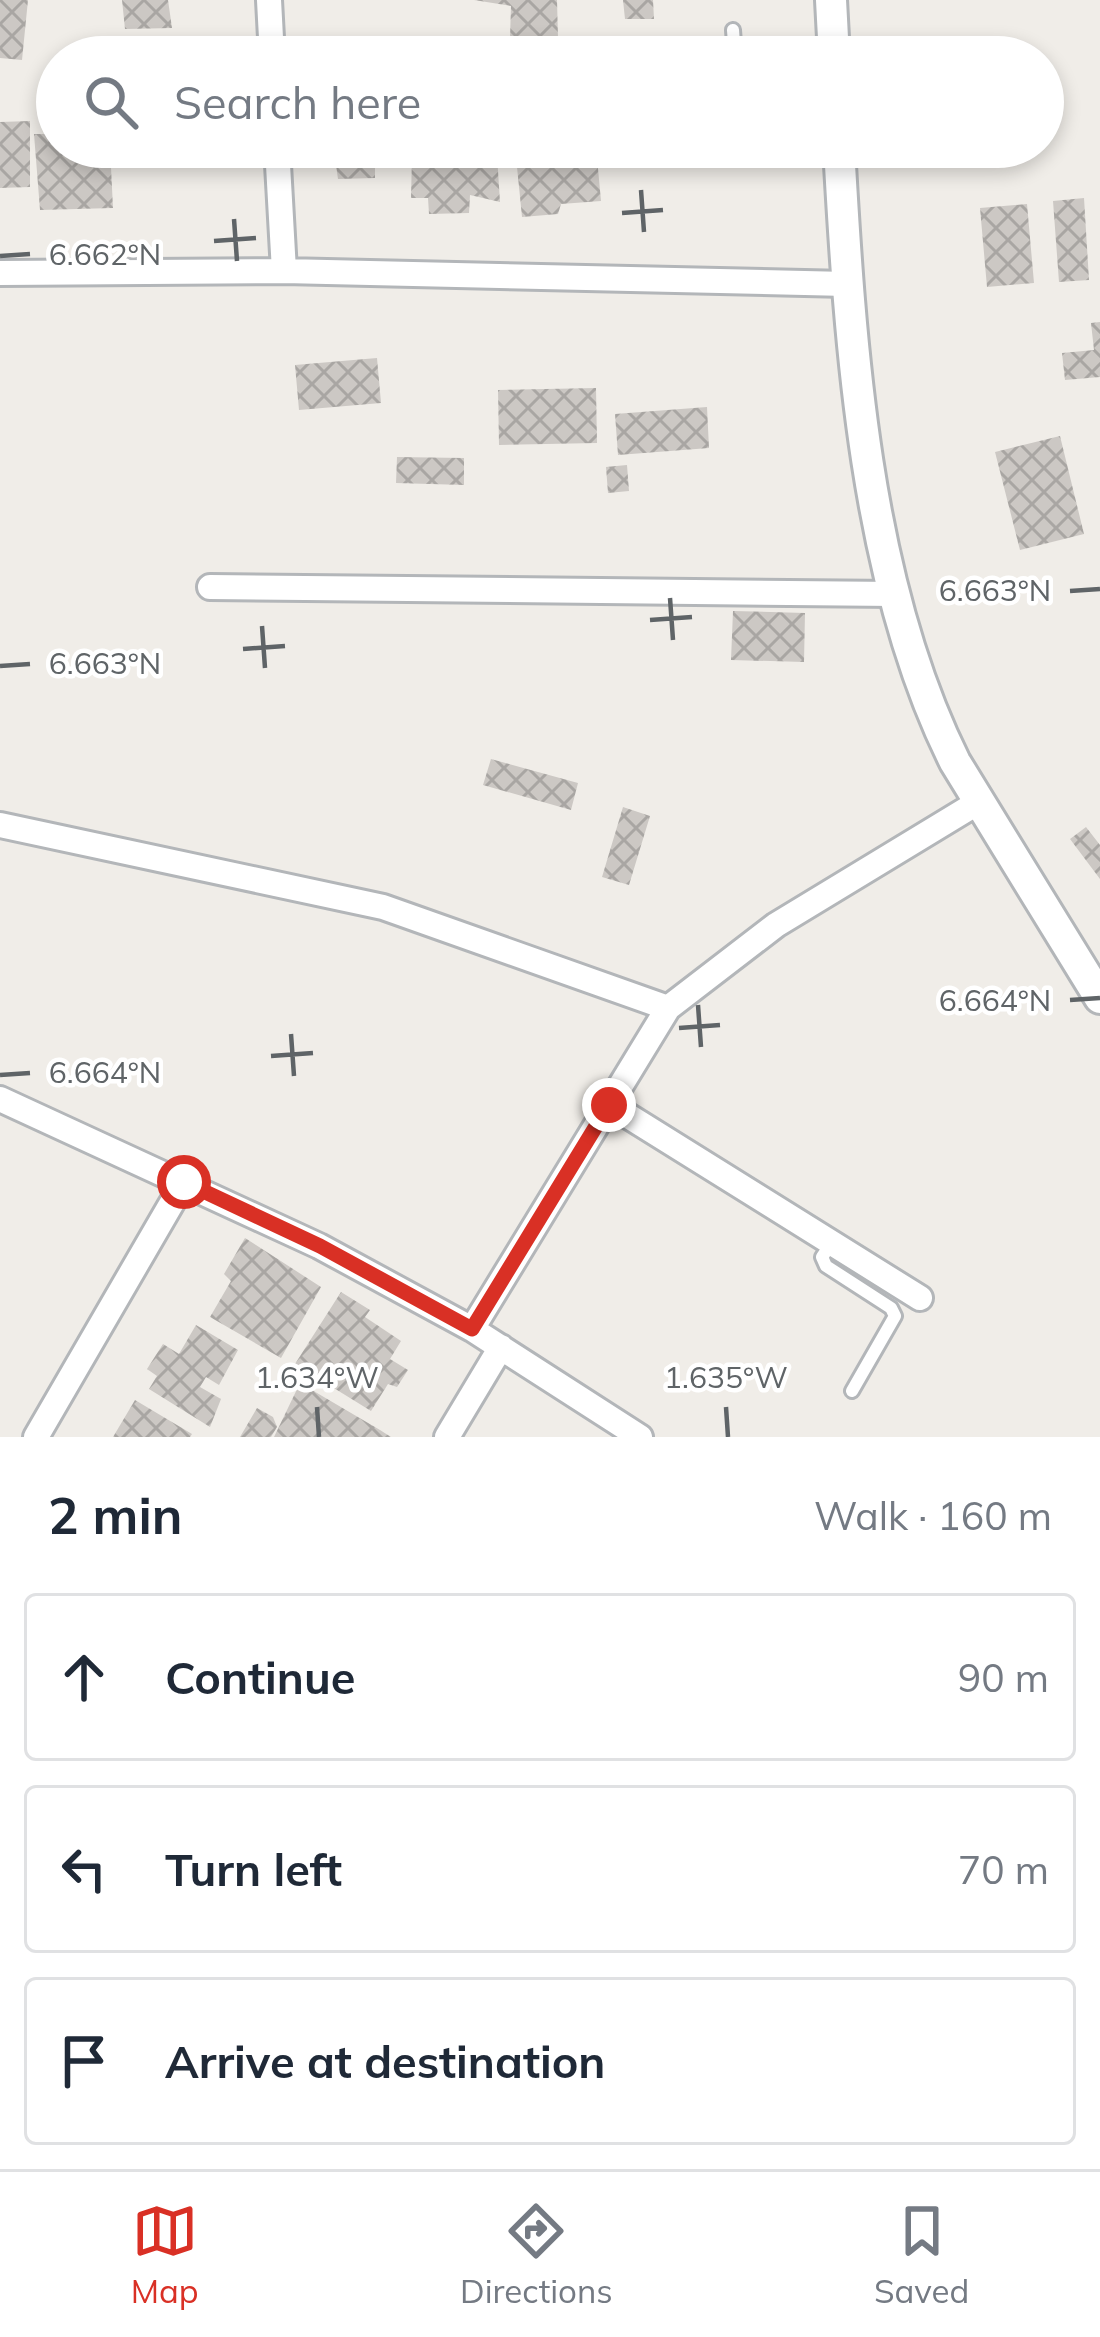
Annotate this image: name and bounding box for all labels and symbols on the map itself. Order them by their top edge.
text: 6.662°N [49,235,161,273]
text: 6.663°N [939,571,1051,609]
text: 6.663°N [49,644,161,682]
text: 6.664°N [939,981,1051,1019]
text: 6.664°N [49,1053,161,1091]
route end [582,1078,636,1132]
route start [157,1155,211,1209]
text: 1.634°W [255,1358,379,1396]
text: 1.635°W [664,1358,788,1396]

